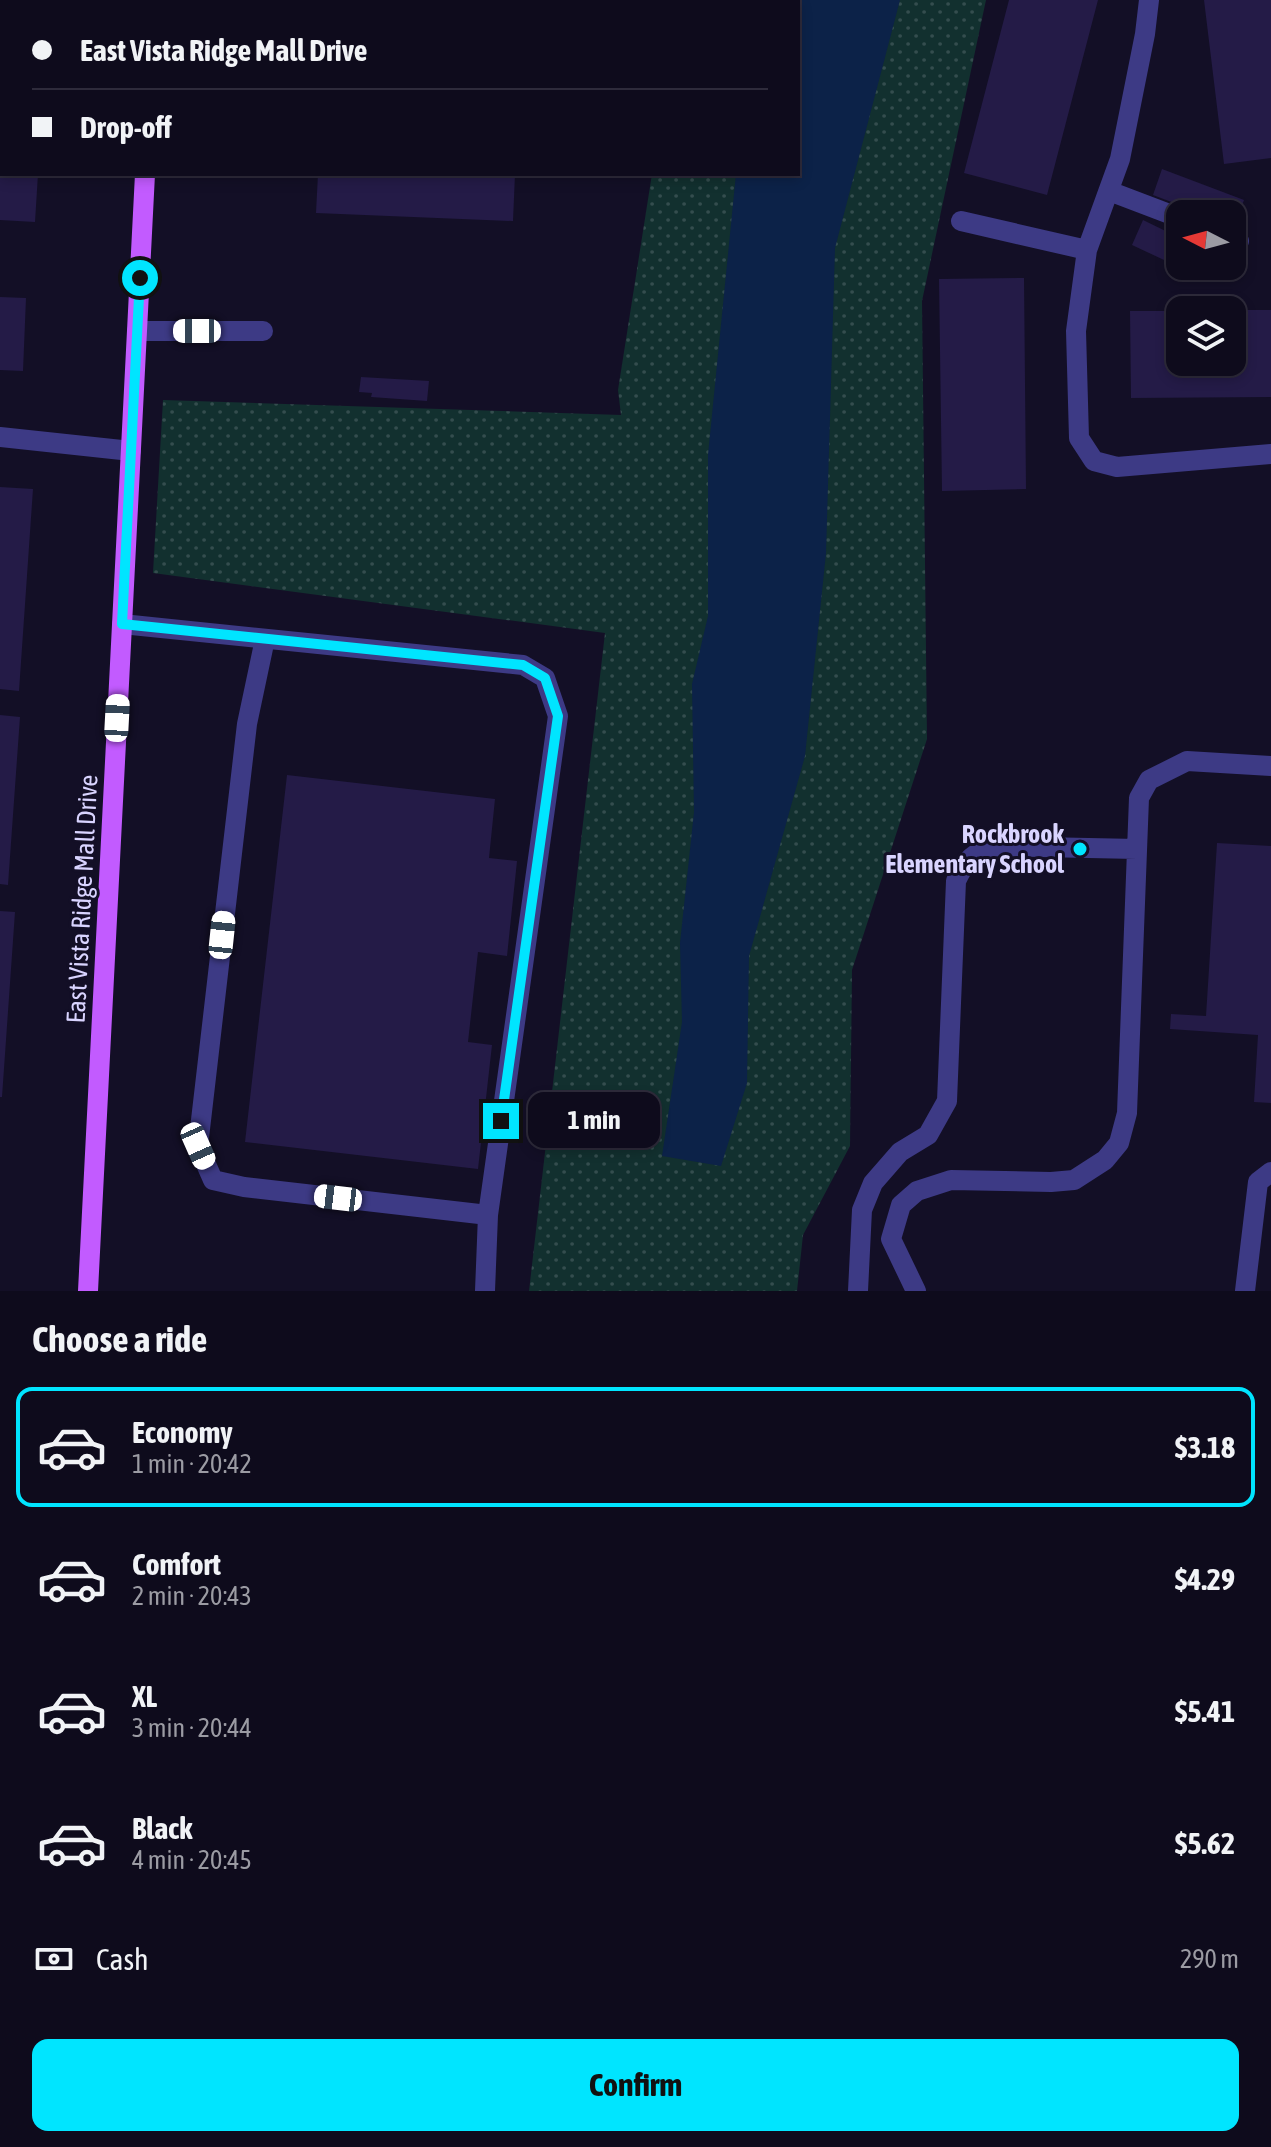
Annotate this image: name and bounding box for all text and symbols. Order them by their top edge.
text: East Vista Ridge Mall Drive [80,33,367,67]
text: Drop-off [80,110,172,144]
north arrow [1166,200,1246,280]
map controls [1166,200,1246,376]
route start [122,260,158,296]
button: layers [1166,296,1246,376]
car [173,319,221,343]
car [104,693,130,743]
street label: East Vista Ridge Mall Drive [61,774,103,1024]
place label: Rockbrook Elementary School [885,819,1065,879]
marker: Rockbrook Elementary School [1071,840,1089,858]
car [208,910,236,960]
callout: 1 min [529,1093,661,1149]
route end [483,1103,519,1139]
text: 1 min [567,1105,621,1135]
car [177,1119,219,1173]
car [313,1183,363,1213]
text: Choose a ride [32,1318,207,1360]
icon: car [36,1411,108,1483]
text: Economy [132,1415,233,1449]
text: $3.18 [1175,1430,1235,1464]
text: 1 min · 20:42 [132,1449,252,1479]
icon: car [36,1543,108,1615]
text: Comfort [132,1547,221,1581]
text: $4.29 [1175,1562,1235,1596]
text: 2 min · 20:43 [132,1581,252,1611]
icon: car [36,1675,108,1747]
text: XL [132,1679,157,1713]
text: $5.41 [1175,1694,1235,1728]
text: 3 min · 20:44 [132,1713,252,1743]
icon: car [36,1807,108,1879]
text: Black [132,1811,192,1845]
text: $5.62 [1175,1826,1235,1860]
text: 4 min · 20:45 [132,1845,252,1875]
icon: cash [32,1937,76,1981]
text: Cash [96,1942,149,1976]
text: 290 m [1180,1944,1239,1974]
button: Confirm [32,2039,1239,2131]

